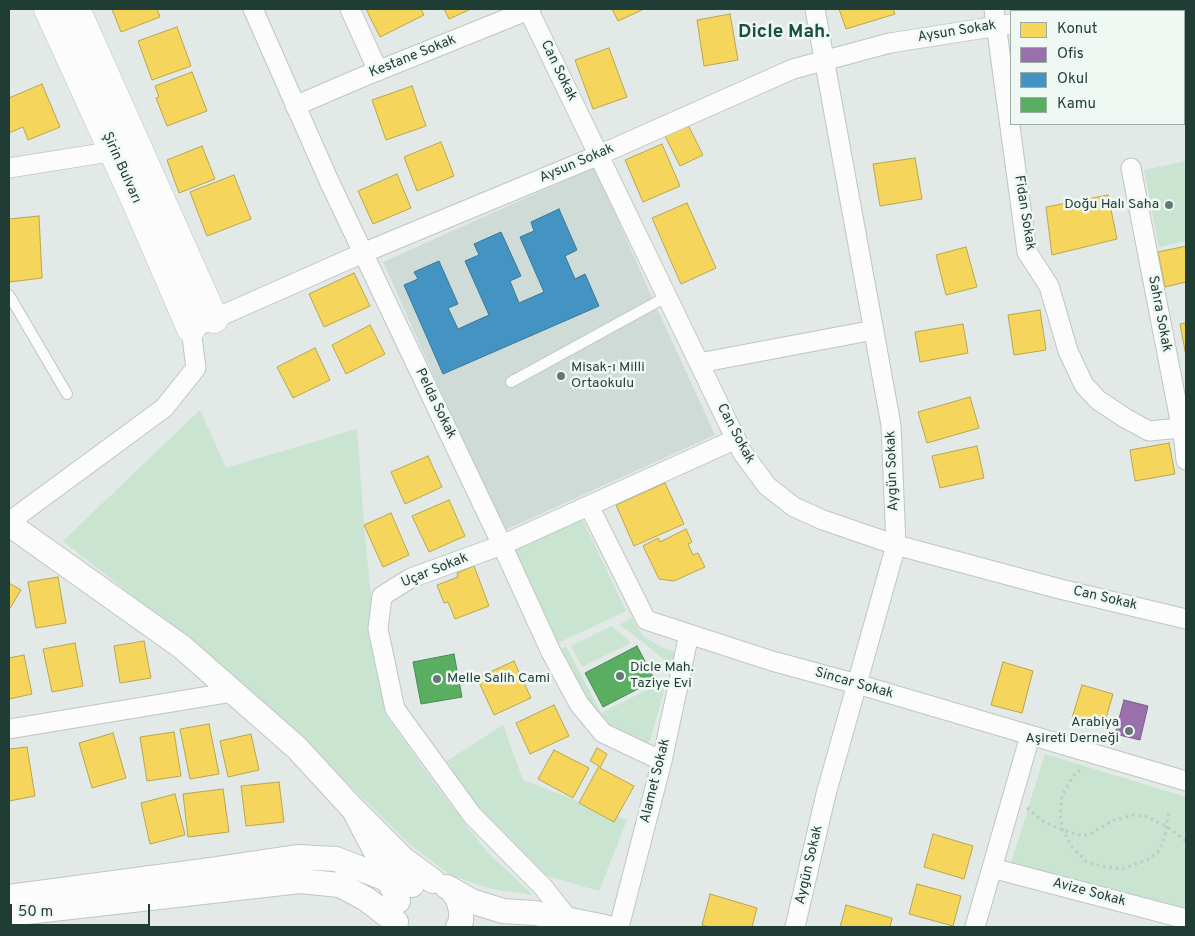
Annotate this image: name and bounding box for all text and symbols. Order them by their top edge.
legend [1010,10,1185,125]
street label: Aysun Sokak [917,17,997,47]
text: Konut [1057,20,1097,39]
district label: Dicle Mah. [738,22,830,44]
street label: Kestane Sokak [367,32,459,82]
street label: Can Sokak [536,38,580,104]
text: Ofis [1057,45,1084,64]
text: Okul [1057,70,1088,89]
text: Kamu [1057,95,1096,114]
street label: Şirin Bulvarı [98,130,144,206]
street label: Aysun Sokak [537,141,617,187]
street label: Fidan Sokak [1010,174,1038,252]
place label: Doğu Halı Saha [1064,197,1159,213]
marker: Doğu Halı Saha [1163,199,1175,211]
street label: Sahra Sokak [1143,274,1175,354]
place label: Misak-ı Milli Ortaokulu [571,360,645,392]
street label: Pelda Sokak [411,366,459,442]
marker: Misak-ı Milli Ortaokulu [555,370,567,382]
street label: Can Sokak [712,401,758,467]
street label: Aygün Sokak [883,430,903,512]
street label: Uçar Sokak [399,550,471,592]
street label: Can Sokak [1071,583,1139,615]
place label: Dicle Mah. Taziye Evi [630,660,694,692]
street label: Sincar Sokak [813,665,895,703]
marker: Dicle Mah. Taziye Evi [614,670,626,682]
place label: Melle Salih Cami [447,671,550,687]
marker: Melle Salih Cami [431,673,443,685]
place label: Arabiya Aşireti Derneği [1025,715,1119,748]
marker: Arabiya Aşireti Derneği [1123,725,1135,737]
street label: Alamet Sokak [637,737,675,825]
street label: Aygün Sokak [793,824,827,906]
street label: Avize Sokak [1051,875,1127,911]
scale bar [12,894,152,926]
text: 50 m [18,903,53,922]

